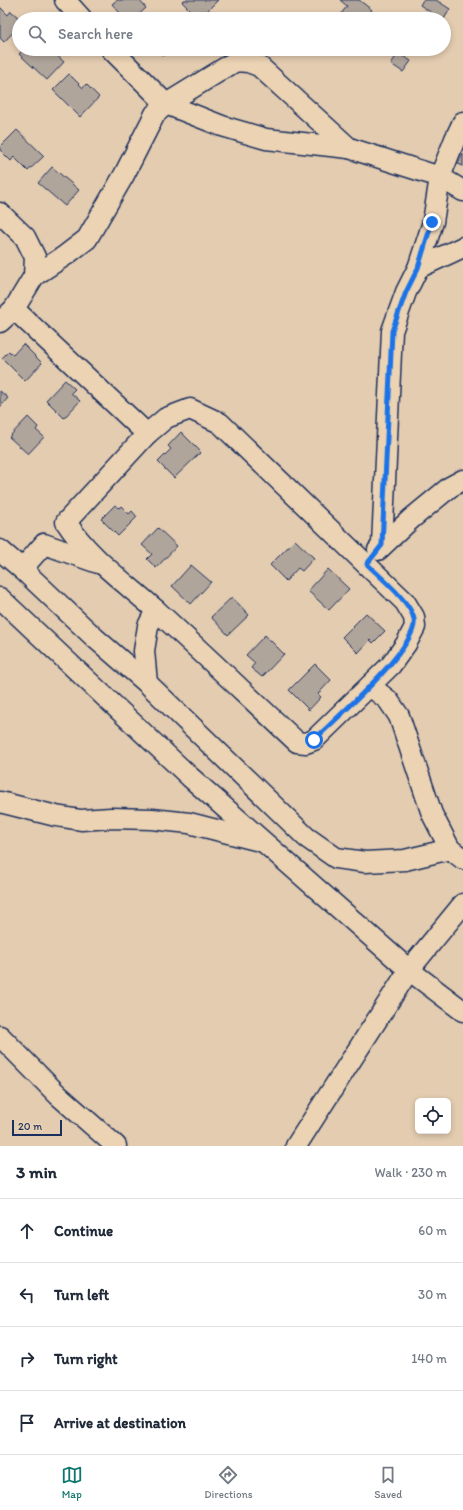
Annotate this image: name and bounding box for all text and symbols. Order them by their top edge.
search box [12,12,451,56]
icon: search [26,23,48,45]
text: Search here [58,25,133,43]
route end [423,213,441,231]
route start [305,731,323,749]
map controls [415,1098,451,1134]
button: locate [415,1098,451,1134]
scale bar [12,1118,62,1137]
text: 20 m [18,1120,42,1133]
text: 3 min [16,1162,57,1182]
text: Walk · 230 m [375,1165,447,1180]
icon: ahead [16,1220,38,1242]
text: Continue [54,1222,113,1240]
text: 60 m [418,1223,447,1238]
icon: left [16,1284,38,1306]
text: Turn left [54,1286,109,1304]
text: 30 m [418,1287,447,1302]
icon: right [16,1348,38,1370]
text: Turn right [54,1350,118,1368]
text: 140 m [411,1351,447,1366]
icon: arrive [16,1412,38,1434]
text: Arrive at destination [54,1414,186,1432]
tab: Map [61,1464,83,1501]
tab: Directions [204,1464,253,1501]
tab: Saved [374,1464,402,1501]

